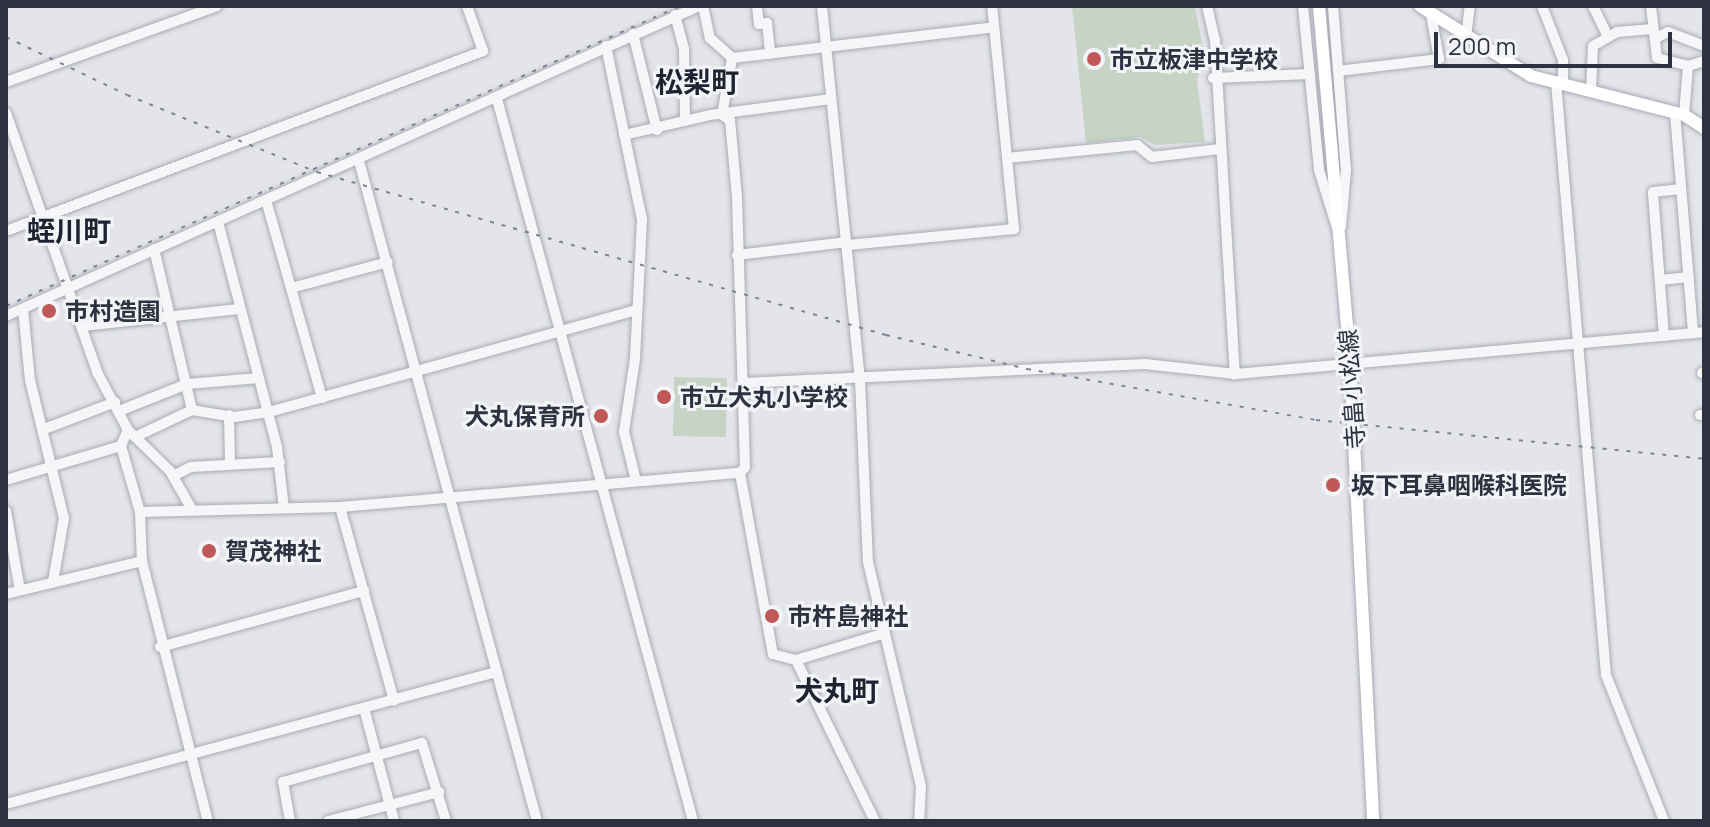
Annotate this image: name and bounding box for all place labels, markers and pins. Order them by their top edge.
place label: 市立板津中学校 [1110,45,1278,73]
marker: 市立板津中学校 [1085,50,1103,68]
place label: 市村造園 [65,297,161,325]
marker: 市村造園 [40,302,58,320]
place label: 市立犬丸小学校 [680,383,848,411]
marker: 市立犬丸小学校 [655,388,673,406]
place label: 犬丸保育所 [465,402,585,430]
marker: 犬丸保育所 [592,407,610,425]
place label: 坂下耳鼻咽喉科医院 [1351,471,1567,499]
marker: 坂下耳鼻咽喉科医院 [1322,474,1344,496]
place label: 賀茂神社 [225,537,321,565]
marker: 賀茂神社 [200,542,218,560]
place label: 市杵島神社 [788,602,908,630]
marker: 市杵島神社 [763,607,781,625]

